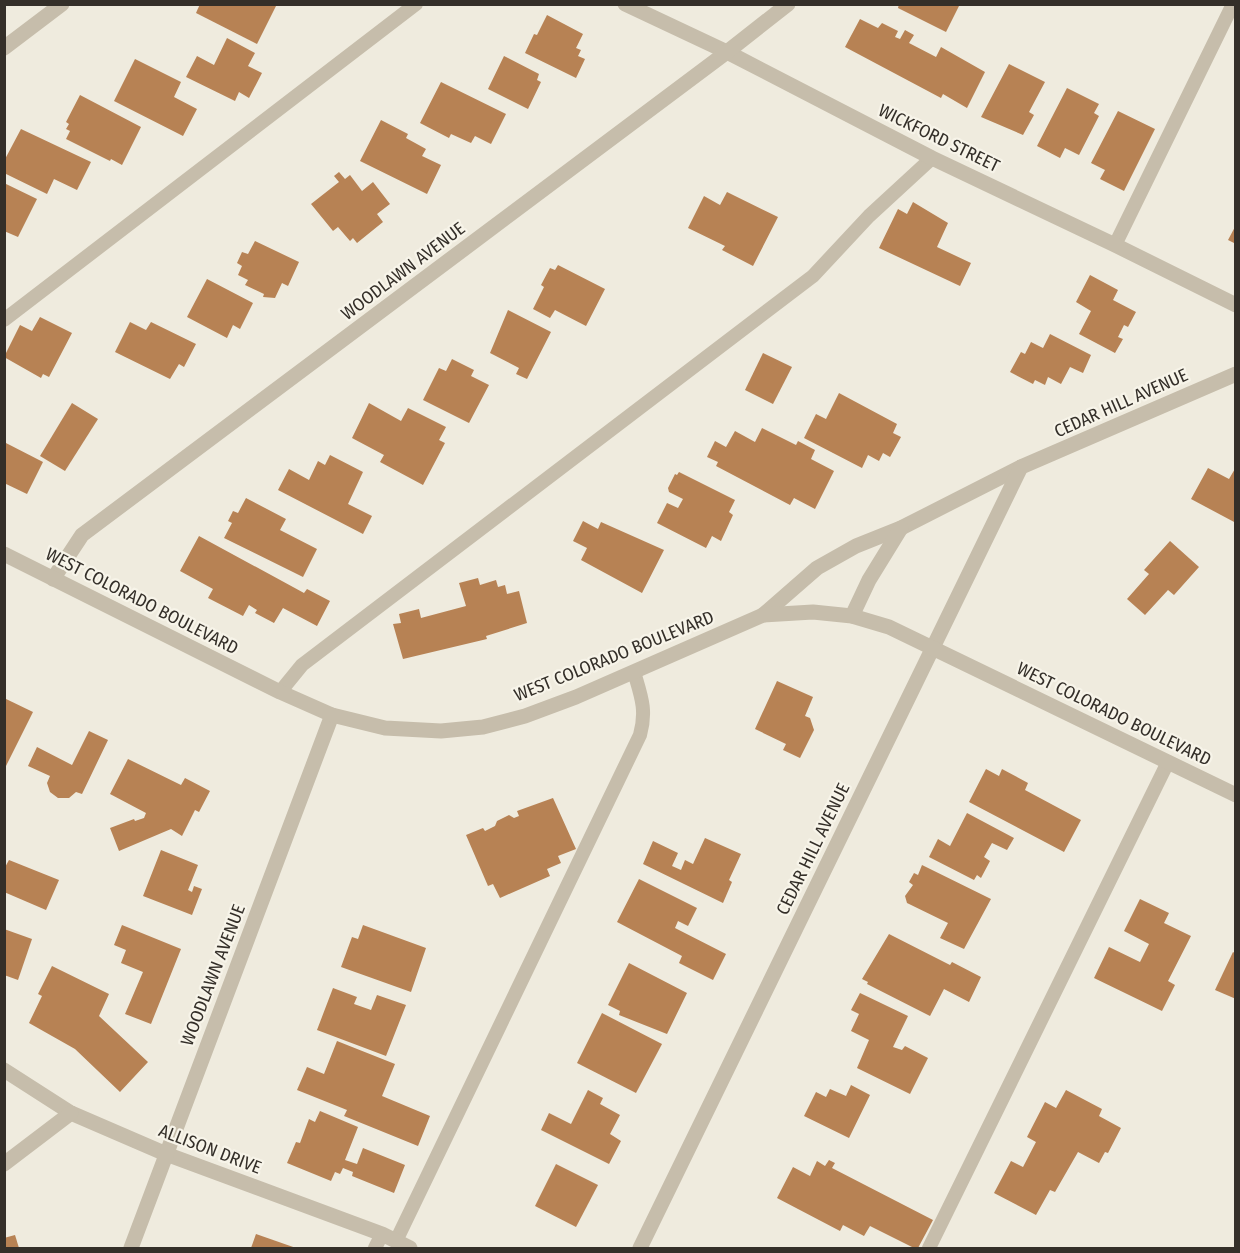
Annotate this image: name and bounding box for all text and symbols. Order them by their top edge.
street label: WICKFORD STREET [875,99,1004,177]
street label: WOODLAWN AVENUE [337,217,469,325]
street label: CEDAR HILL AVENUE [1051,364,1191,442]
street label: WEST COLORADO BOULEVARD [42,543,242,659]
street label: WEST COLORADO BOULEVARD [511,606,717,706]
street label: WEST COLORADO BOULEVARD [1013,657,1215,771]
street label: CEDAR HILL AVENUE [772,779,854,919]
street label: WOODLAWN AVENUE [176,901,250,1049]
street label: ALLISON DRIVE [156,1119,264,1179]

